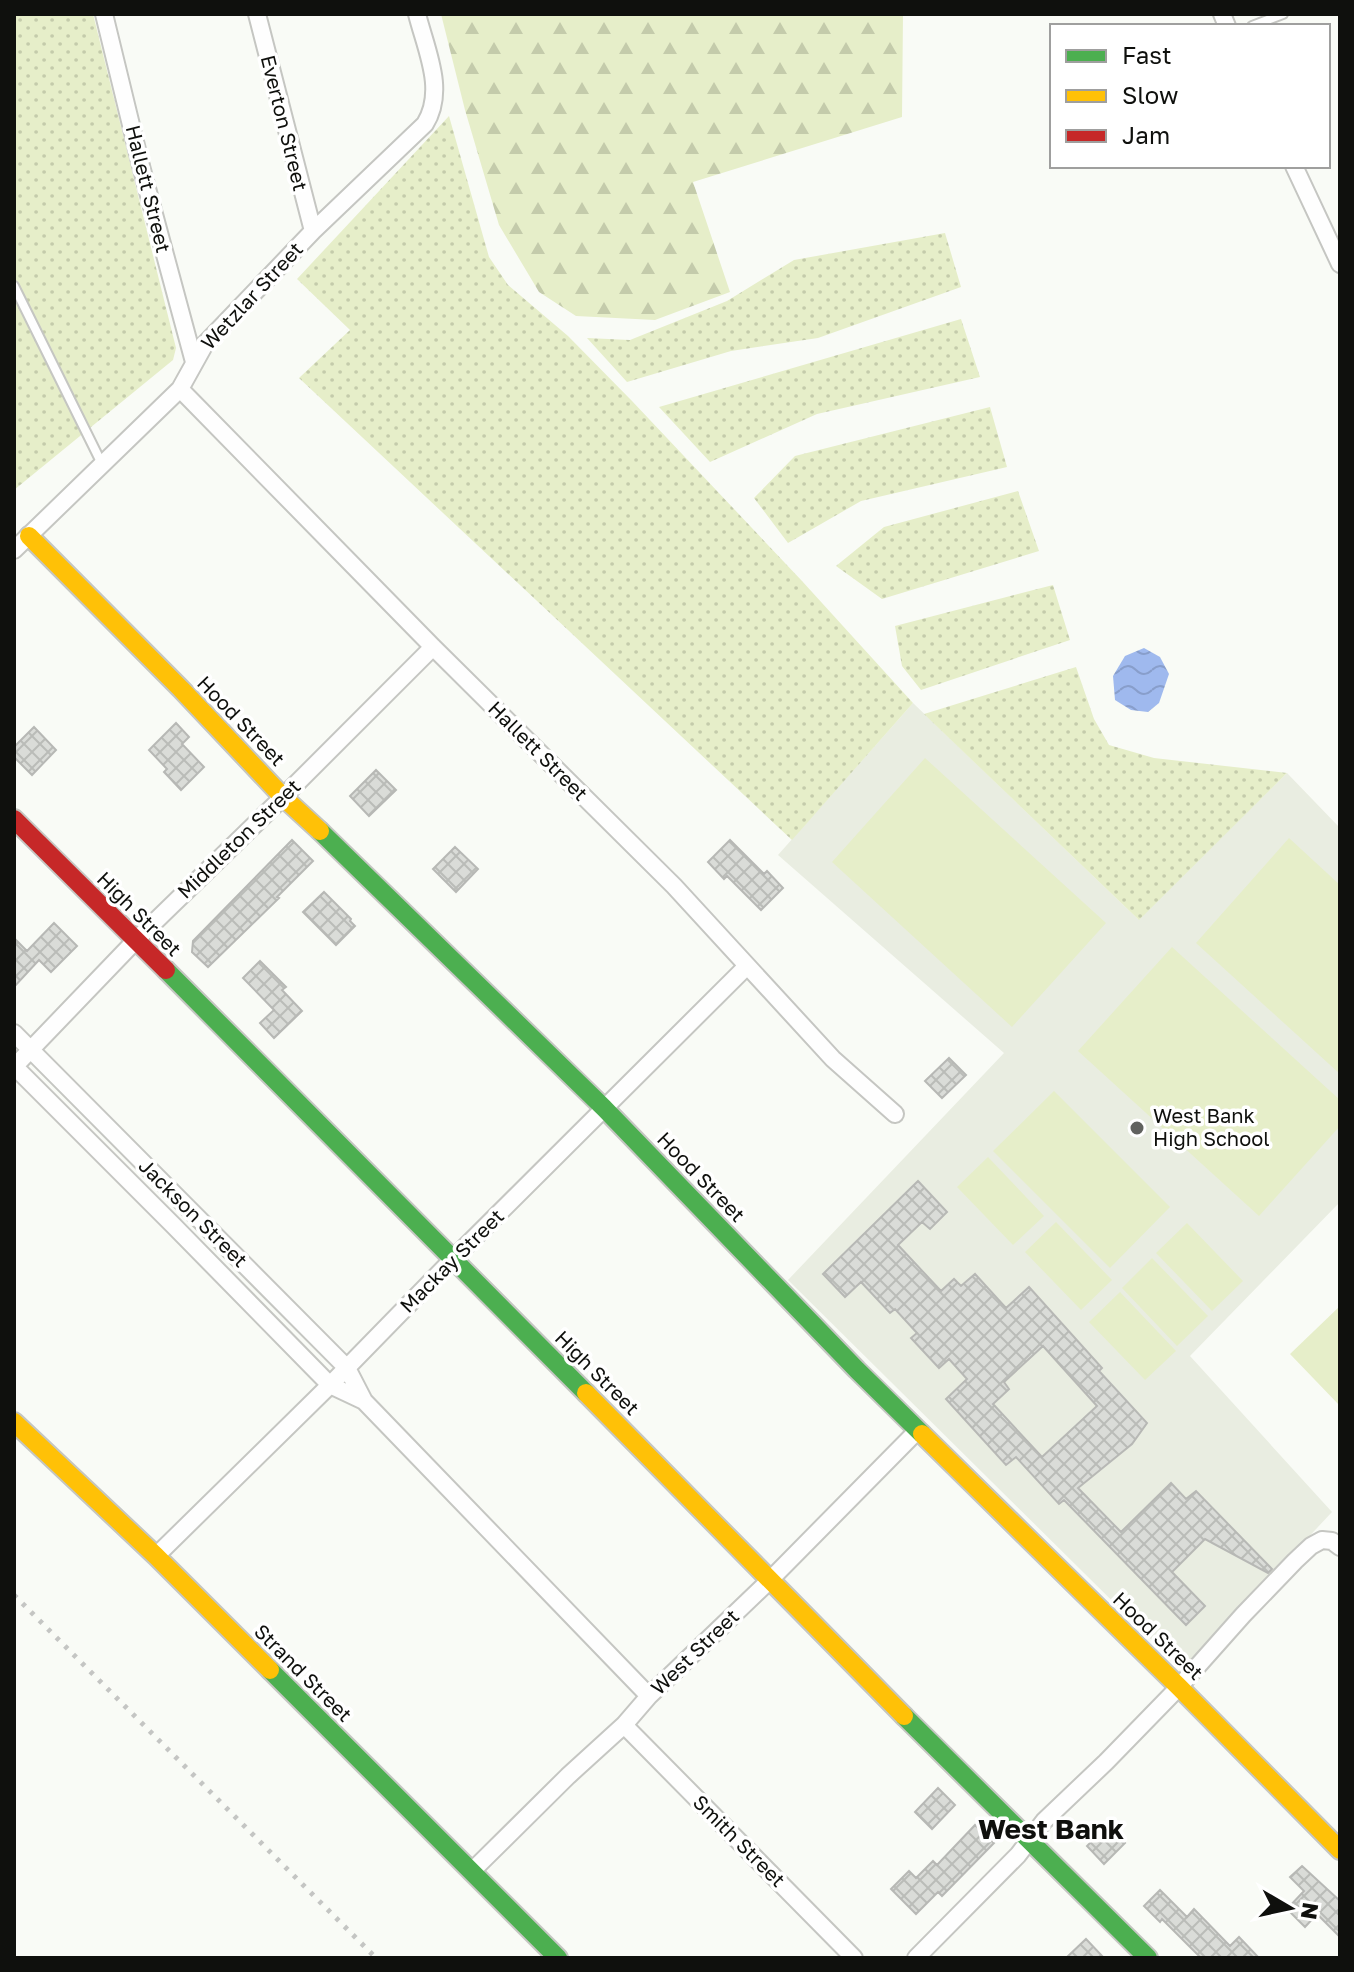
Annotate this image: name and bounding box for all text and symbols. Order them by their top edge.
legend [1050,24,1330,168]
text: Fast [1122,40,1172,69]
street label: Everton Street [256,52,313,193]
text: Slow [1122,80,1178,109]
text: Jam [1122,120,1170,149]
street label: Hallett Street [122,122,176,255]
street label: Wetzlar Street [195,237,307,354]
street label: Hood Street [193,670,291,770]
street label: Hallett Street [484,696,593,805]
street label: Middleton Street [172,774,305,903]
street label: High Street [93,866,187,960]
place label: West Bank High School [1153,1103,1270,1150]
marker: West Bank High School [1128,1119,1146,1137]
street label: Hood Street [653,1126,751,1226]
street label: Jackson Street [134,1153,253,1272]
street label: Mackay Street [394,1203,508,1317]
street label: High Street [551,1325,645,1419]
street label: Hood Street [1109,1586,1209,1684]
street label: West Street [645,1603,743,1699]
street label: Strand Street [250,1619,357,1726]
street label: Smith Street [689,1789,791,1891]
district label: West Bank [978,1812,1124,1845]
north arrow [1250,1868,1330,1948]
text: N [1296,1901,1325,1922]

